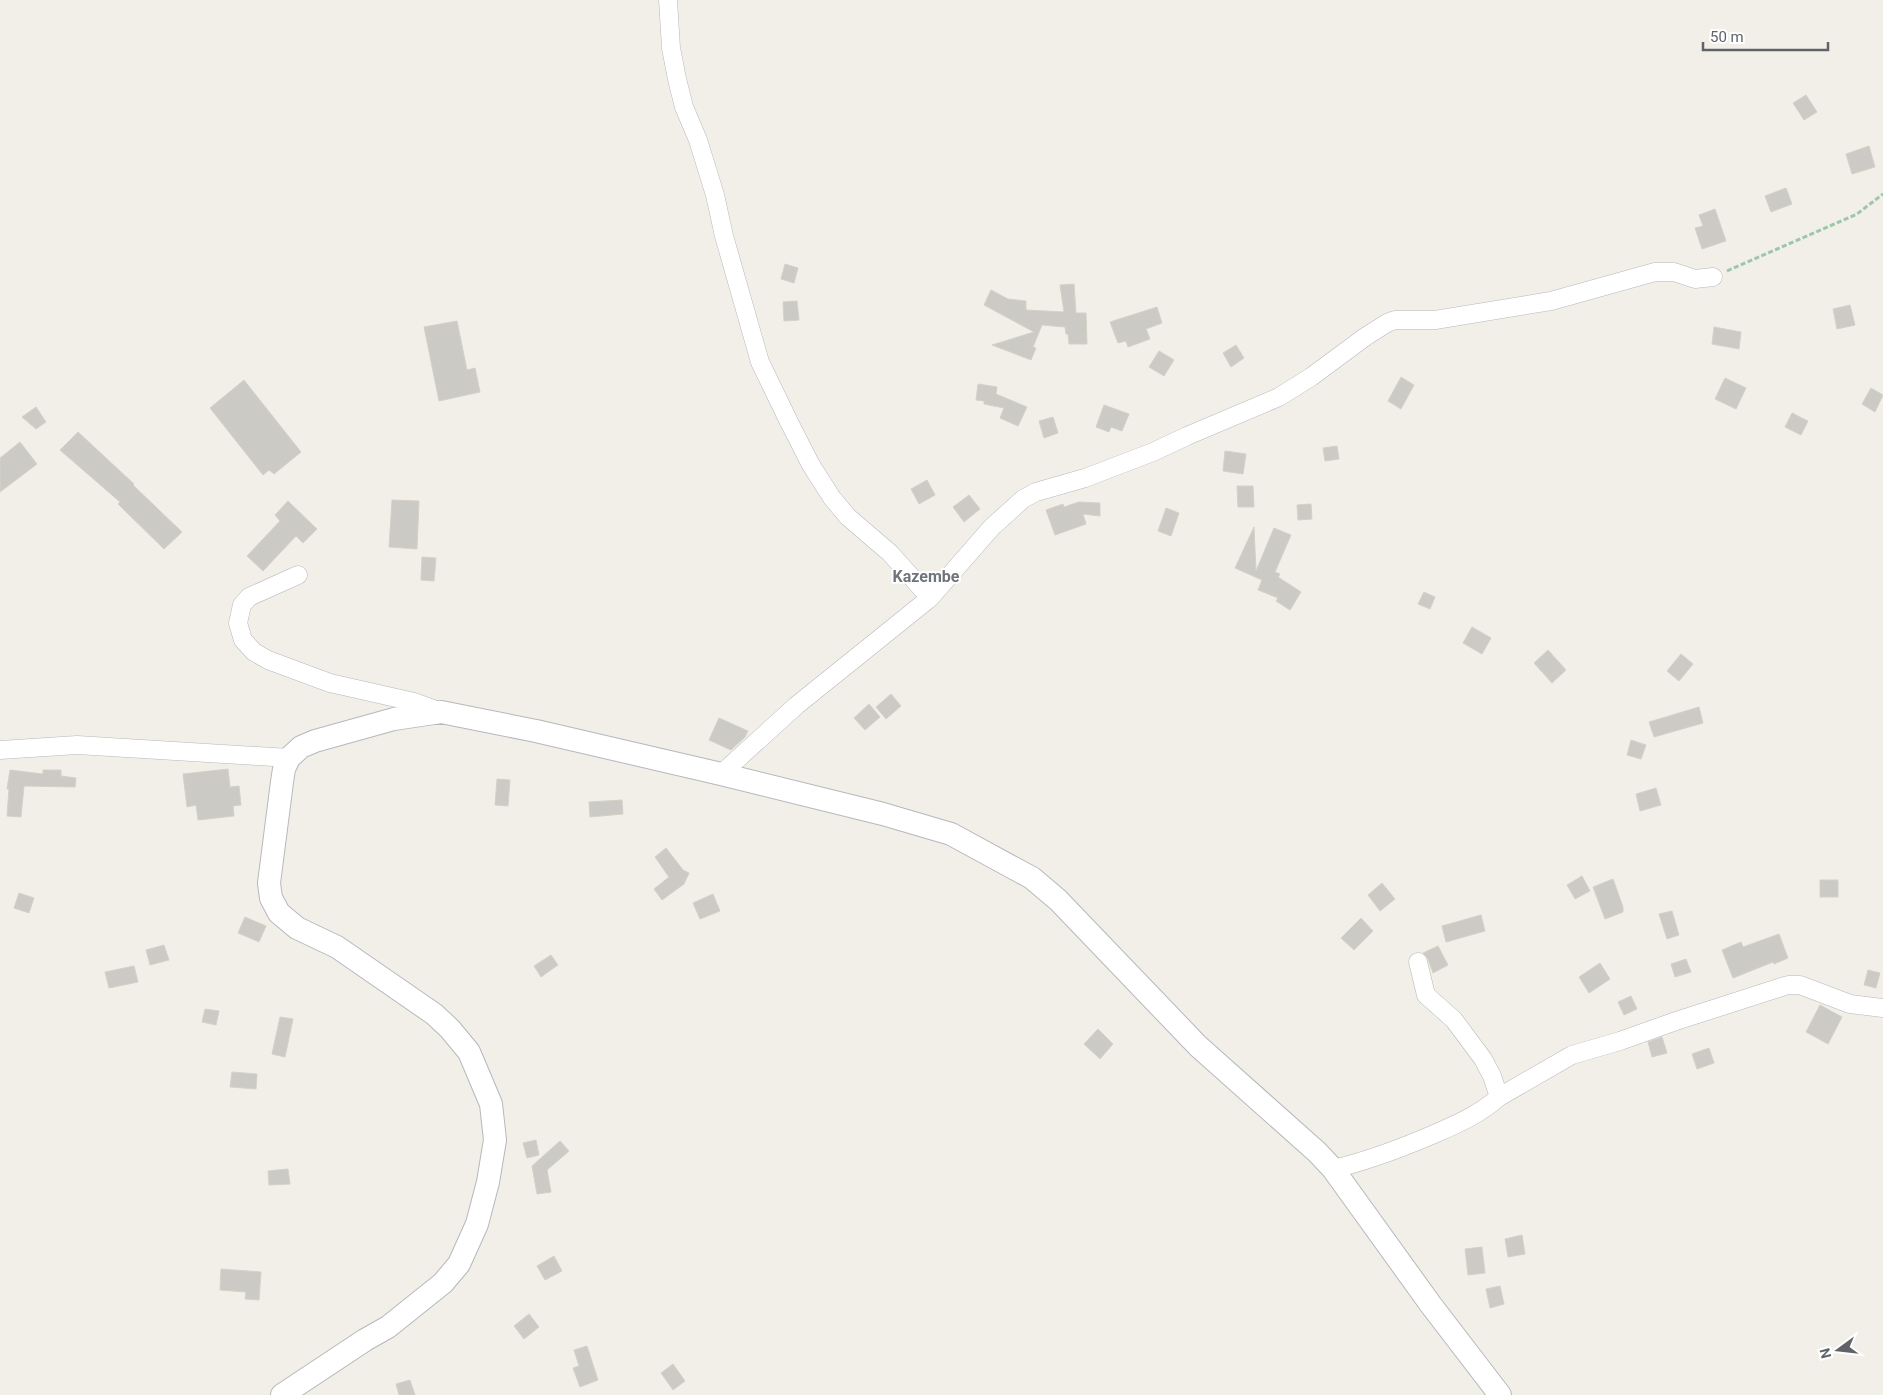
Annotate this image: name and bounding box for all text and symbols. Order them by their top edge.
scale bar [1703,20,1828,52]
text: 50 m [1710,28,1744,46]
district label: Kazembe [893,567,960,586]
north arrow [1813,1325,1863,1375]
text: N [1816,1347,1834,1360]

